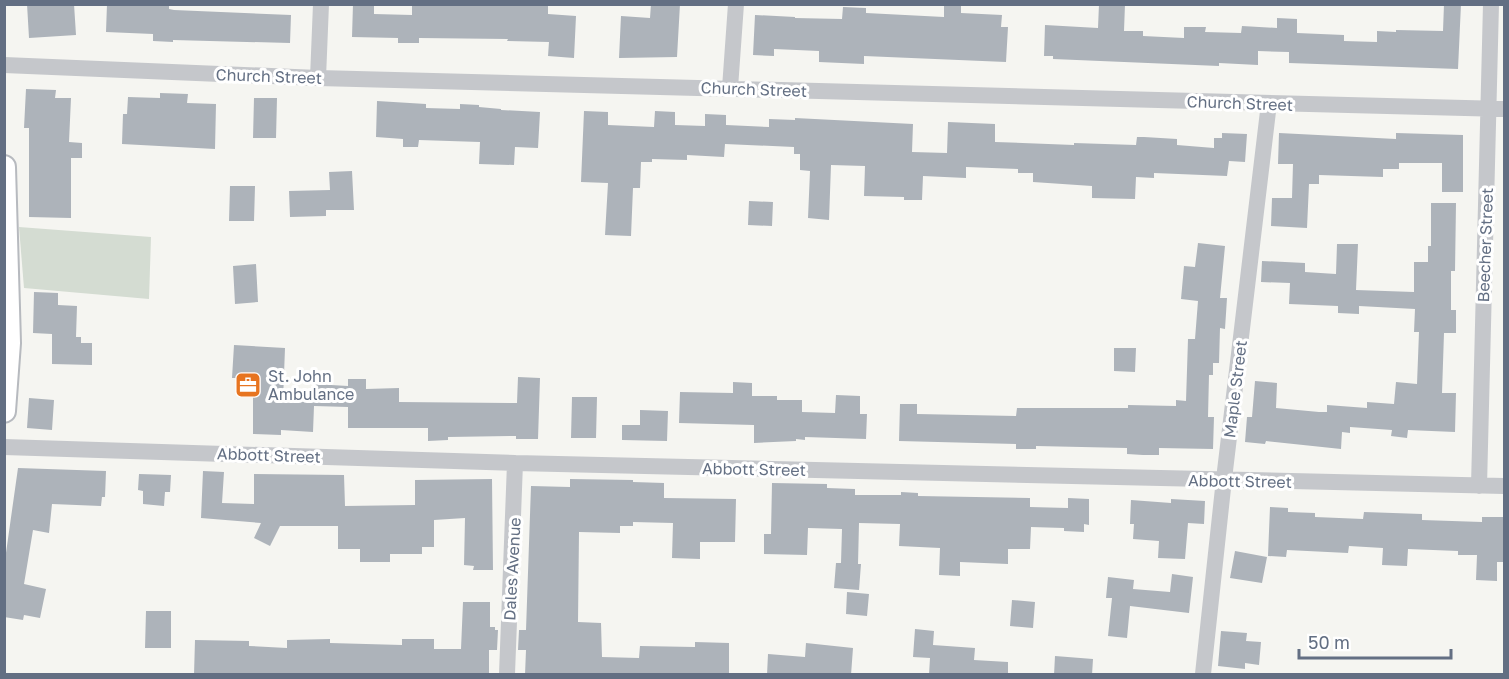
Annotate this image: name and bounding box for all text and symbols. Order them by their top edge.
street label: Church Street [215,64,323,88]
street label: Church Street [700,77,808,101]
street label: Church Street [1186,91,1294,115]
street label: Beecher Street [1473,187,1497,303]
street label: Maple Street [1219,339,1251,439]
place label: St. John Ambulance [268,366,354,404]
office icon: St. John Ambulance [233,370,263,400]
street label: Abbott Street [217,443,321,467]
street label: Abbott Street [702,458,806,480]
street label: Abbott Street [1188,470,1292,492]
street label: Dales Avenue [499,517,525,621]
scale bar [1299,622,1450,660]
text: 50 m [1308,631,1350,653]

